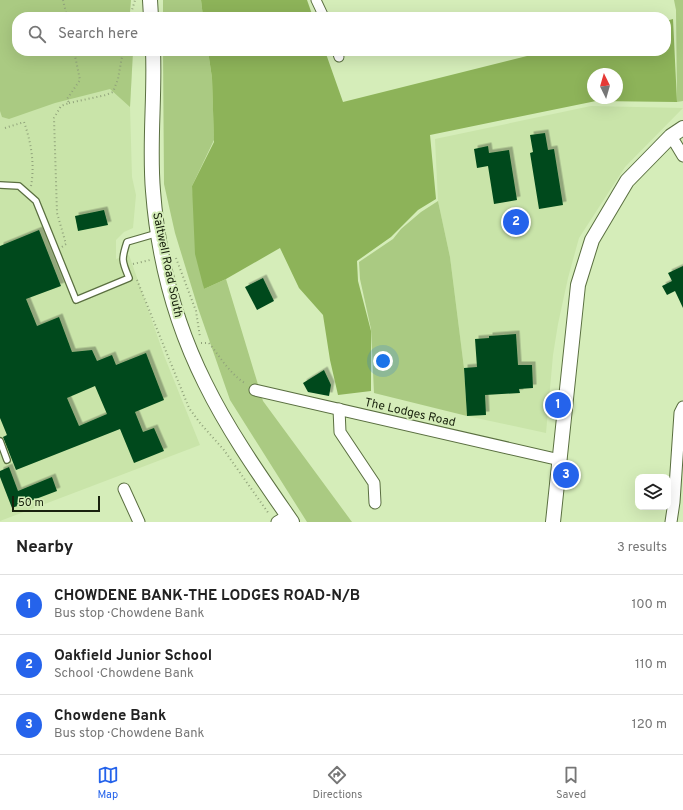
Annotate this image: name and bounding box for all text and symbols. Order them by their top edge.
search box [12,12,671,56]
icon: search [26,23,48,45]
text: Search here [58,25,138,44]
north arrow [587,68,623,104]
pin: 2 [503,207,529,237]
street label: Saltwell Road South [148,211,186,319]
your location [373,351,393,371]
pin: 1 [545,390,571,420]
street label: The Lodges Road [363,395,457,431]
pin: 3 [553,460,579,490]
map controls [635,474,671,510]
button: layers [635,474,671,510]
scale bar [12,494,100,513]
text: 50 m [18,496,44,510]
text: Nearby [16,537,73,559]
text: 3 results [617,540,667,556]
text: CHOWDENE BANK-THE LODGES ROAD-N/B [54,587,360,606]
text: 1 [26,597,32,613]
text: 100 m [631,597,667,613]
text: Bus stop · Chowdene Bank [54,606,204,622]
text: Oakfield Junior School [54,647,212,666]
text: 2 [25,657,33,673]
text: 110 m [635,657,667,673]
text: School · Chowdene Bank [54,666,194,682]
text: Chowdene Bank [54,707,166,726]
text: 3 [25,717,33,733]
text: 120 m [632,717,667,733]
text: Bus stop · Chowdene Bank [54,726,204,742]
tab: Map [97,764,119,802]
tab: Directions [312,764,362,802]
tab: Saved [556,764,586,802]

